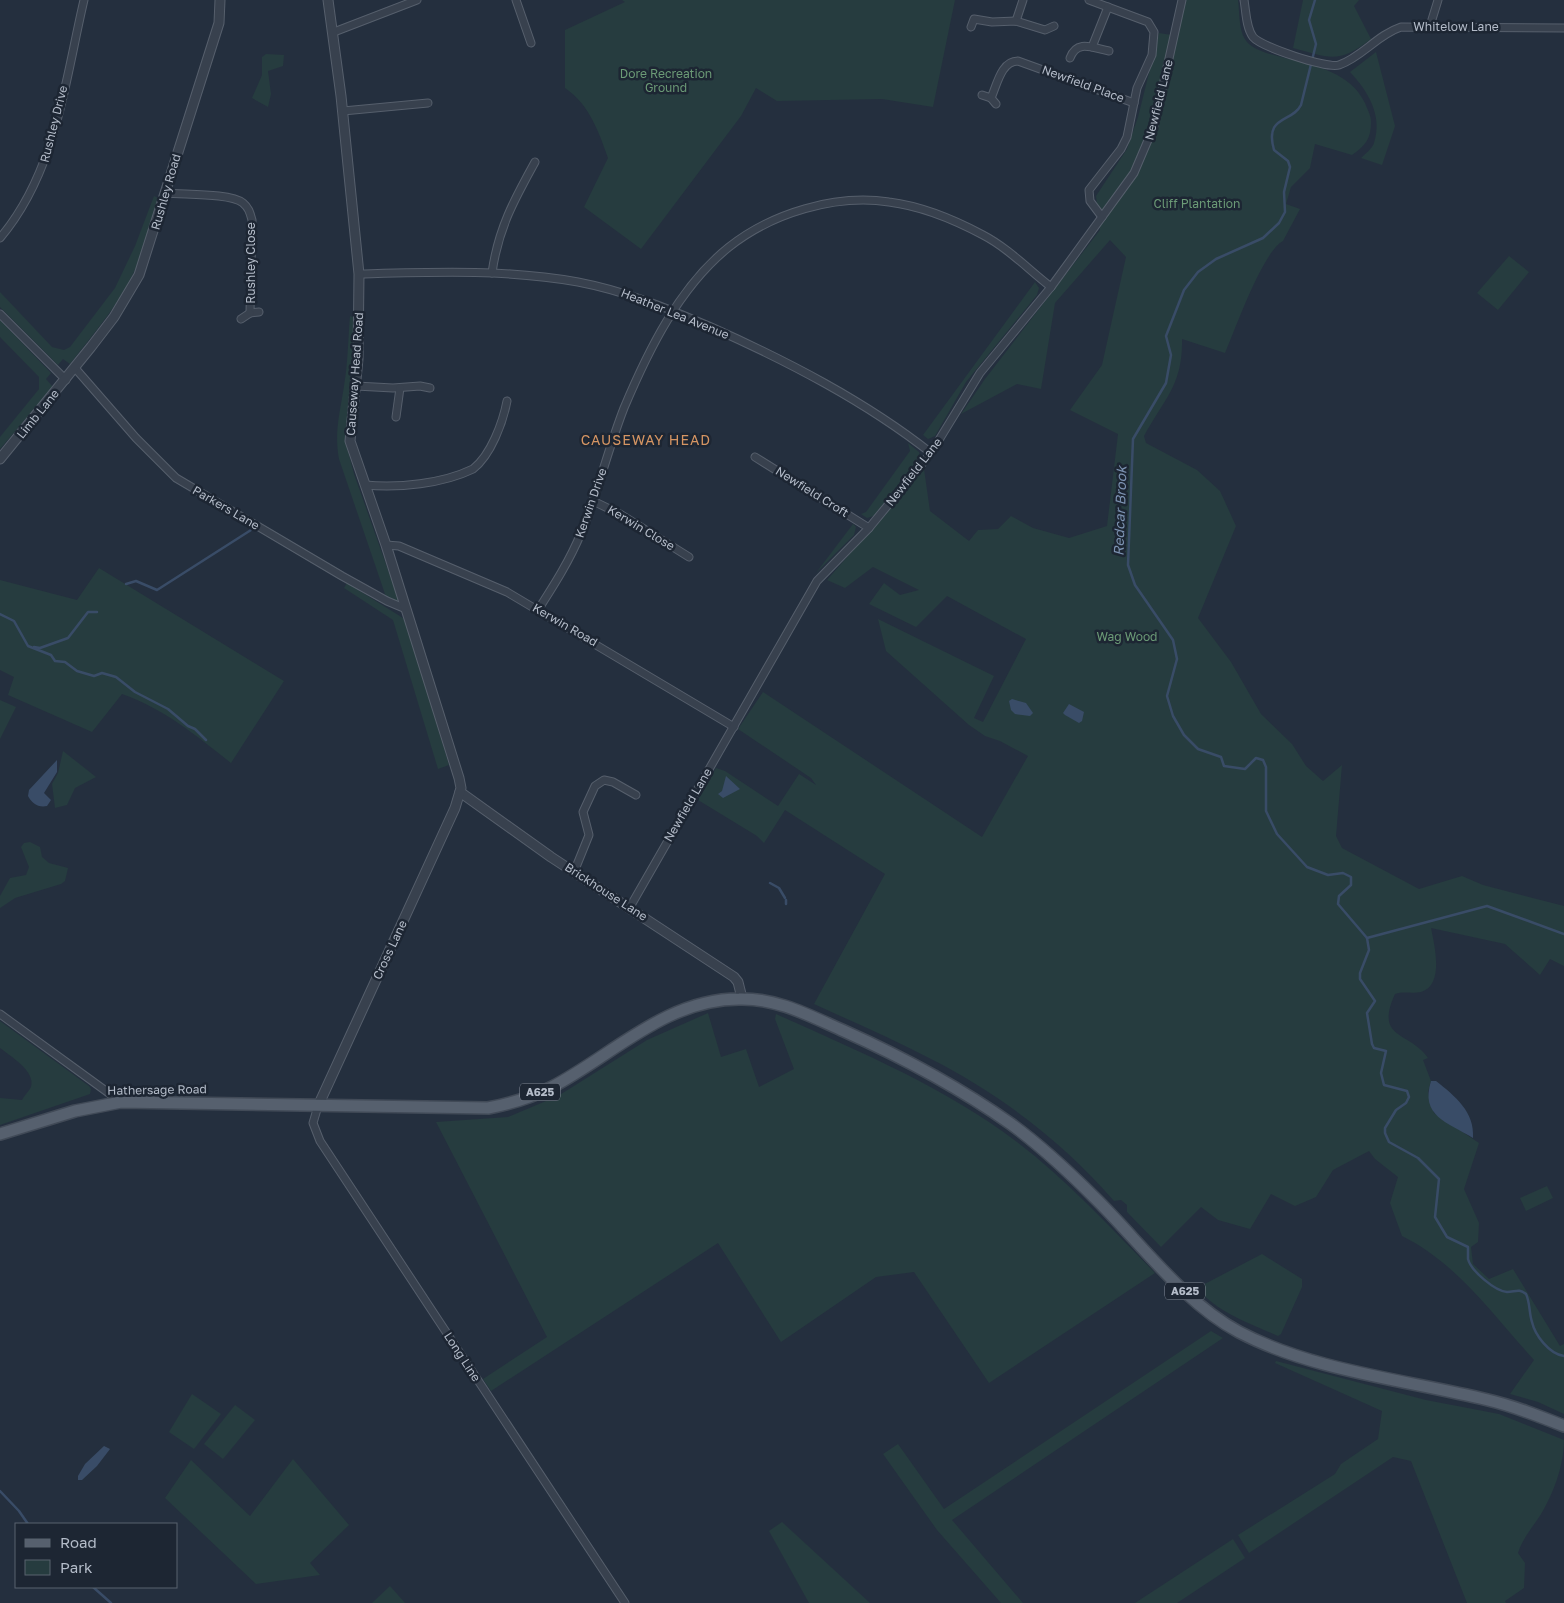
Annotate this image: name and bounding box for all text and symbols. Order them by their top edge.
street label: Whitelow Lane [1413,19,1499,34]
street label: Newfield Lane [1141,58,1176,142]
street label: Newfield Place [1040,62,1126,105]
park label: Dore Recreation Ground [620,66,712,95]
street label: Rushley Drive [37,84,70,164]
street label: Rushley Road [147,152,184,232]
park label: Cliff Plantation [1154,196,1240,211]
street label: Rushley Close [243,222,258,304]
street label: Heather Lea Avenue [619,285,732,342]
street label: Causeway Head Road [343,312,366,436]
street label: Limb Lane [13,386,62,441]
district label: CAUSEWAY HEAD [581,431,711,448]
street label: Newfield Lane [882,434,945,509]
street label: Newfield Croft [773,463,852,520]
water label: Redcar Brook [1109,464,1130,556]
street label: Kerwin Drive [572,466,610,540]
street label: Parkers Lane [190,482,262,533]
street label: Kerwin Close [605,502,678,553]
street label: Kerwin Road [530,600,600,649]
park label: Wag Wood [1096,629,1158,644]
street label: Newfield Lane [660,765,715,844]
street label: Brickhouse Lane [562,859,650,924]
street label: Cross Lane [369,918,410,982]
street label: Hathersage Road [107,1081,207,1098]
road number: A625 [520,1084,560,1100]
road number: A625 [1165,1282,1205,1300]
street label: Long Line [441,1329,484,1384]
legend [15,1523,178,1588]
text: Road [60,1533,97,1551]
text: Park [60,1558,93,1576]

